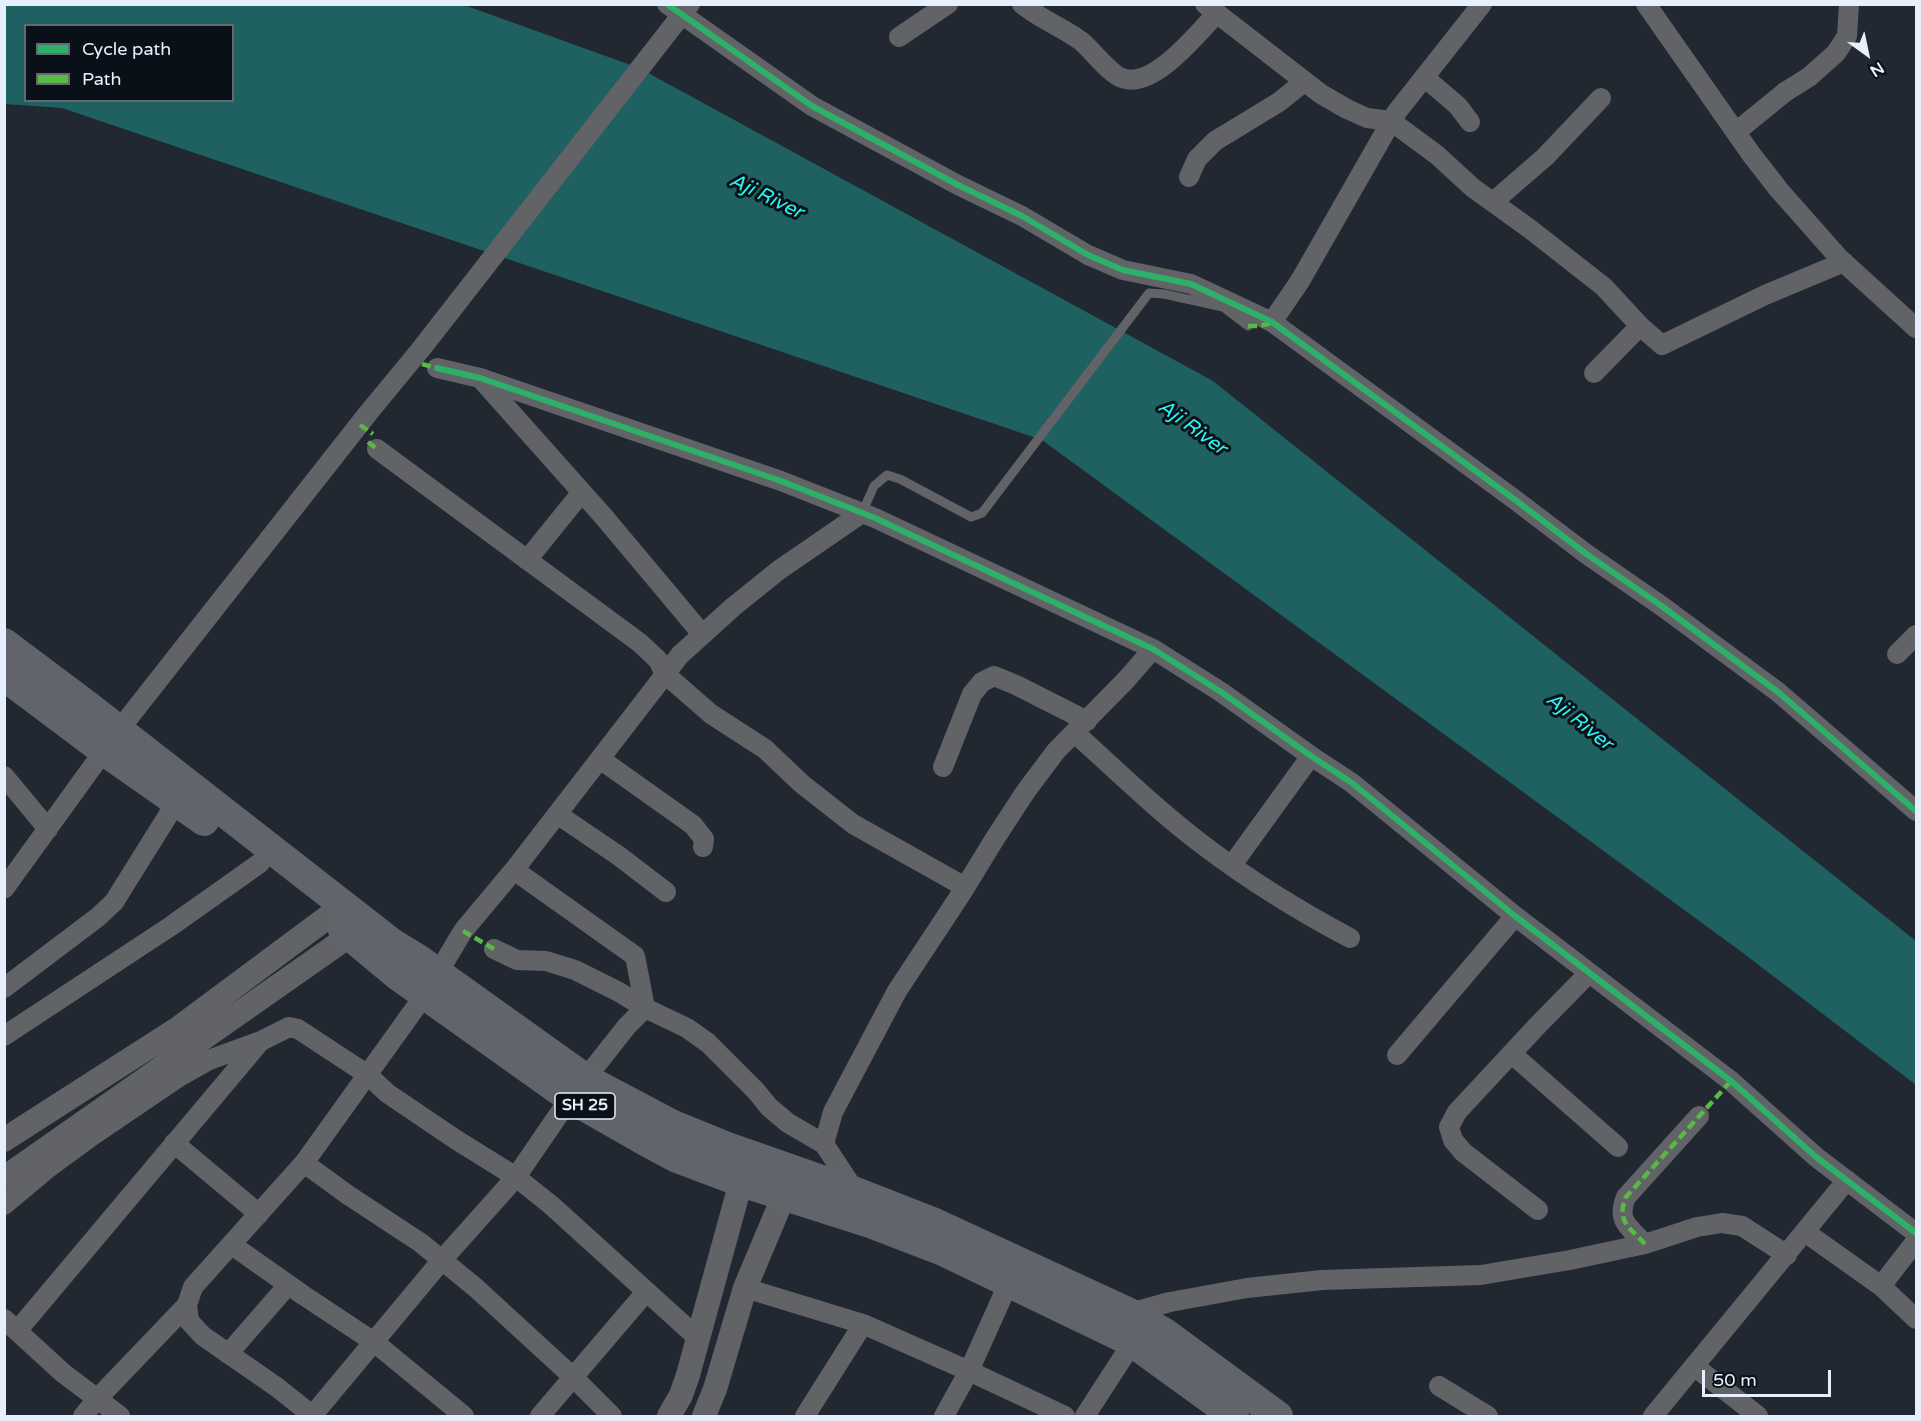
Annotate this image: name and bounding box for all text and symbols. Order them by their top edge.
legend [24,24,234,102]
north arrow [1837,24,1897,84]
text: Cycle path [82,38,171,60]
text: N [1866,57,1888,81]
text: Path [82,68,121,90]
water label: Aji River [725,169,807,225]
water label: Aji River [1153,395,1231,461]
water label: Aji River [1541,688,1617,756]
road number: SH 25 [555,1093,615,1119]
scale bar [1705,1358,1834,1396]
text: 50 m [1713,1369,1757,1391]

